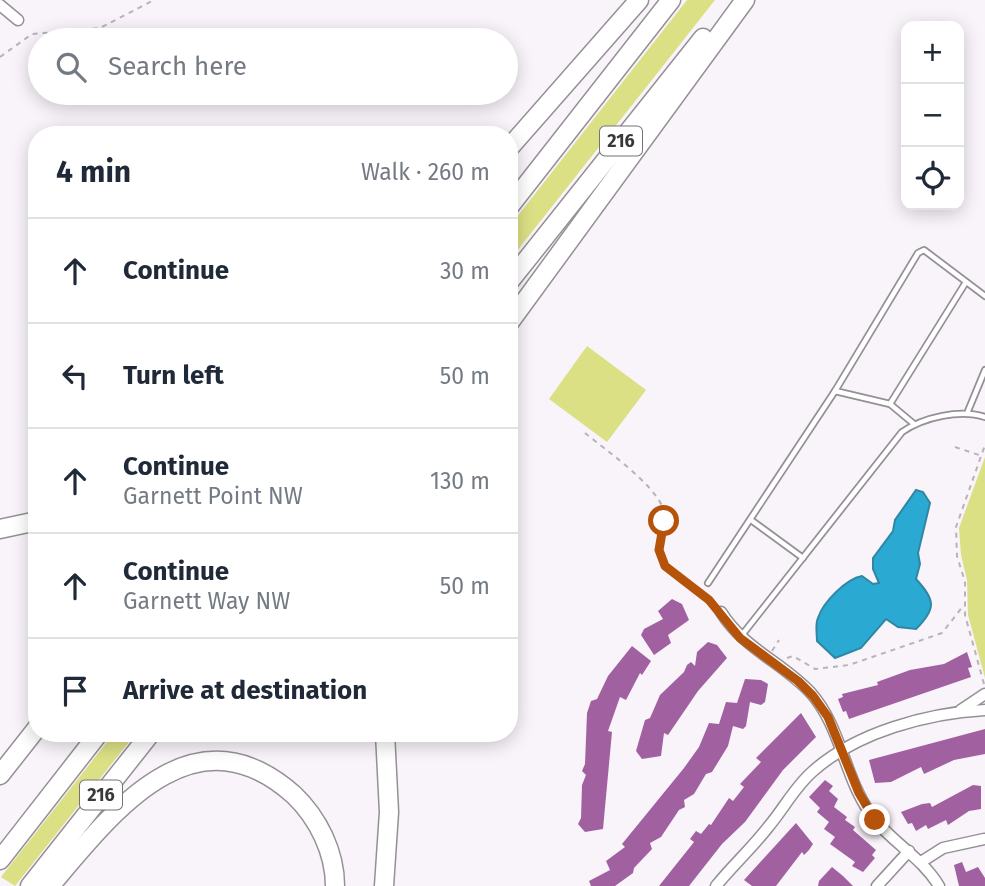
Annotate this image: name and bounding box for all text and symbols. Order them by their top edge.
map controls [901,21,964,210]
button: + [901,21,964,84]
search box [28,28,518,105]
icon: search [52,48,90,86]
text: Search here [108,51,247,82]
button: − [901,84,964,147]
road number: 216 [600,126,642,156]
button: locate [901,147,964,210]
text: 4 min [56,154,131,190]
text: Walk · 260 m [361,158,490,186]
icon: ahead [56,252,94,290]
text: Continue [123,255,229,286]
text: 30 m [440,257,490,285]
icon: left [56,357,94,395]
text: Turn left [123,360,224,391]
text: 50 m [440,362,490,390]
text: Continue [123,451,229,482]
icon: ahead [56,462,94,500]
text: 130 m [430,467,490,495]
text: Garnett Point NW [123,482,303,510]
route start [648,505,679,536]
text: Continue [123,556,229,587]
icon: ahead [56,567,94,605]
text: 50 m [440,572,490,600]
text: Garnett Way NW [123,587,290,615]
icon: arrive [56,672,94,710]
text: Arrive at destination [123,675,367,706]
road number: 216 [80,780,122,810]
route end [859,804,890,835]

